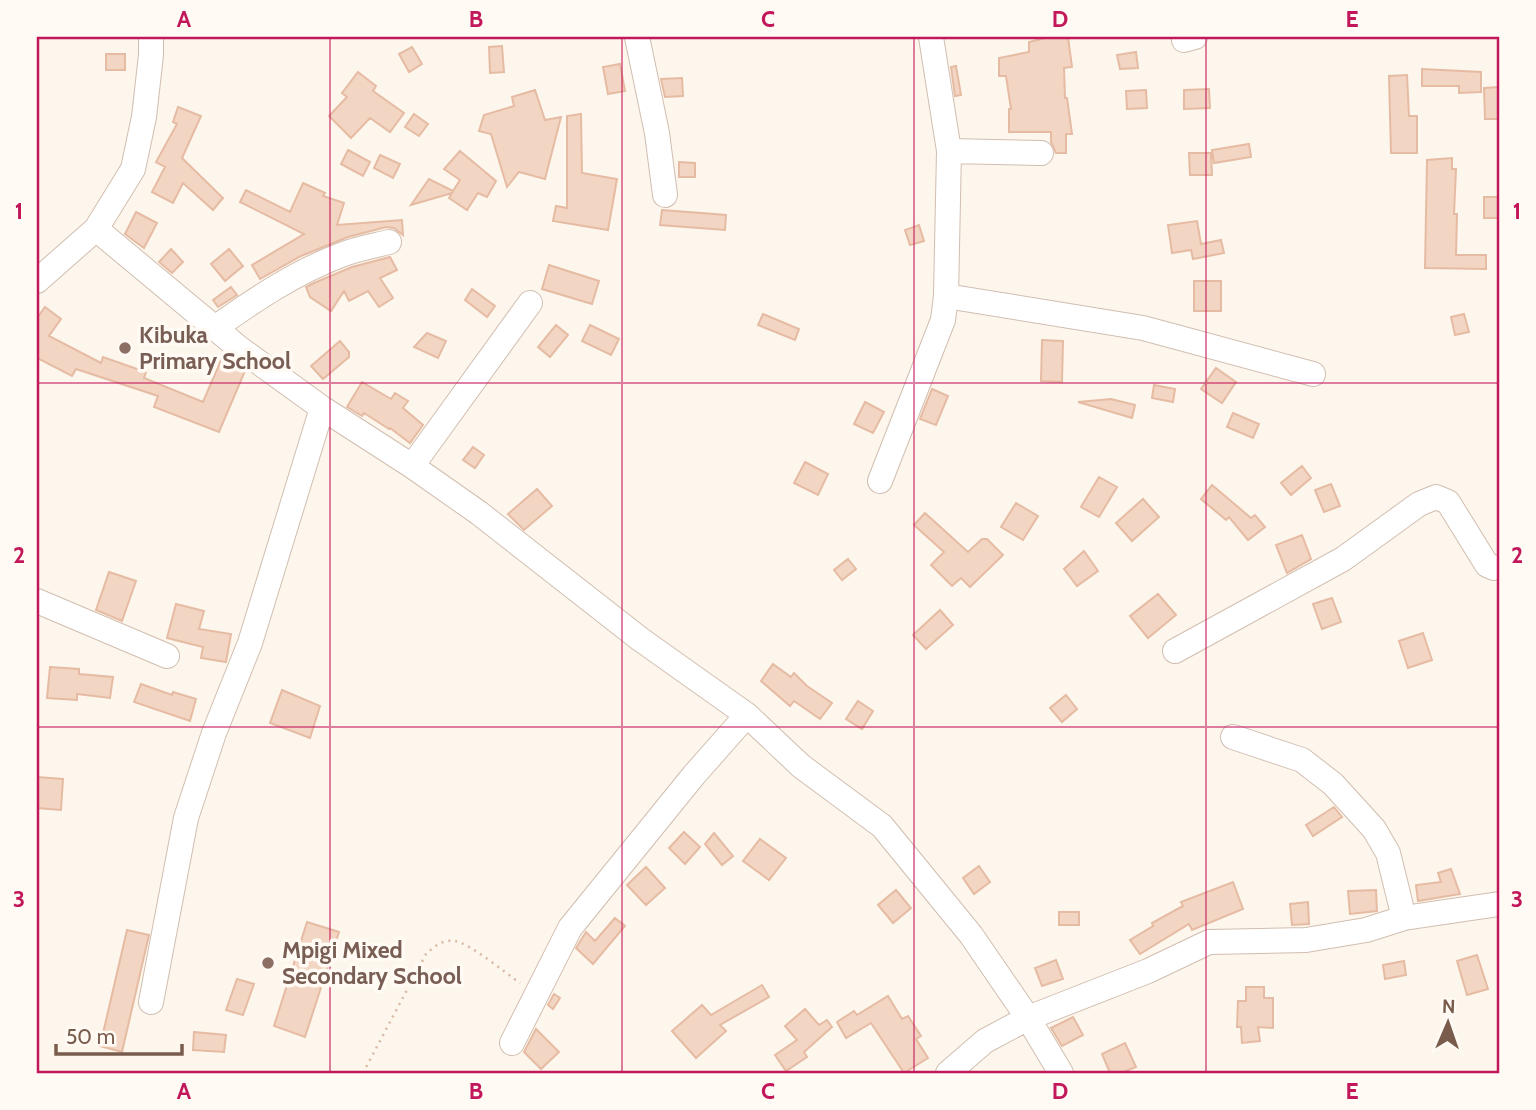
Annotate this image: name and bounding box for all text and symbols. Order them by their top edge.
text: A [177,5,192,33]
text: B [469,5,483,33]
text: C [761,5,775,33]
text: D [1052,5,1068,33]
text: E [1345,5,1359,33]
text: 1 [15,197,23,225]
text: 1 [1513,197,1521,225]
place label: Kibuka Primary School [139,321,291,375]
marker: Kibuka Primary School [117,340,133,356]
text: 2 [13,541,25,569]
text: 2 [1511,541,1523,569]
text: 3 [13,885,25,913]
text: 3 [1511,885,1523,913]
place label: Mpigi Mixed Secondary School [282,936,462,990]
marker: Mpigi Mixed Secondary School [260,955,276,971]
north arrow [1414,988,1484,1058]
text: N [1441,995,1456,1018]
scale bar [56,1012,182,1056]
text: 50 m [66,1024,115,1049]
text: A [177,1077,192,1105]
text: B [469,1077,483,1105]
text: C [761,1077,775,1105]
text: D [1052,1077,1068,1105]
text: E [1345,1077,1359,1105]

